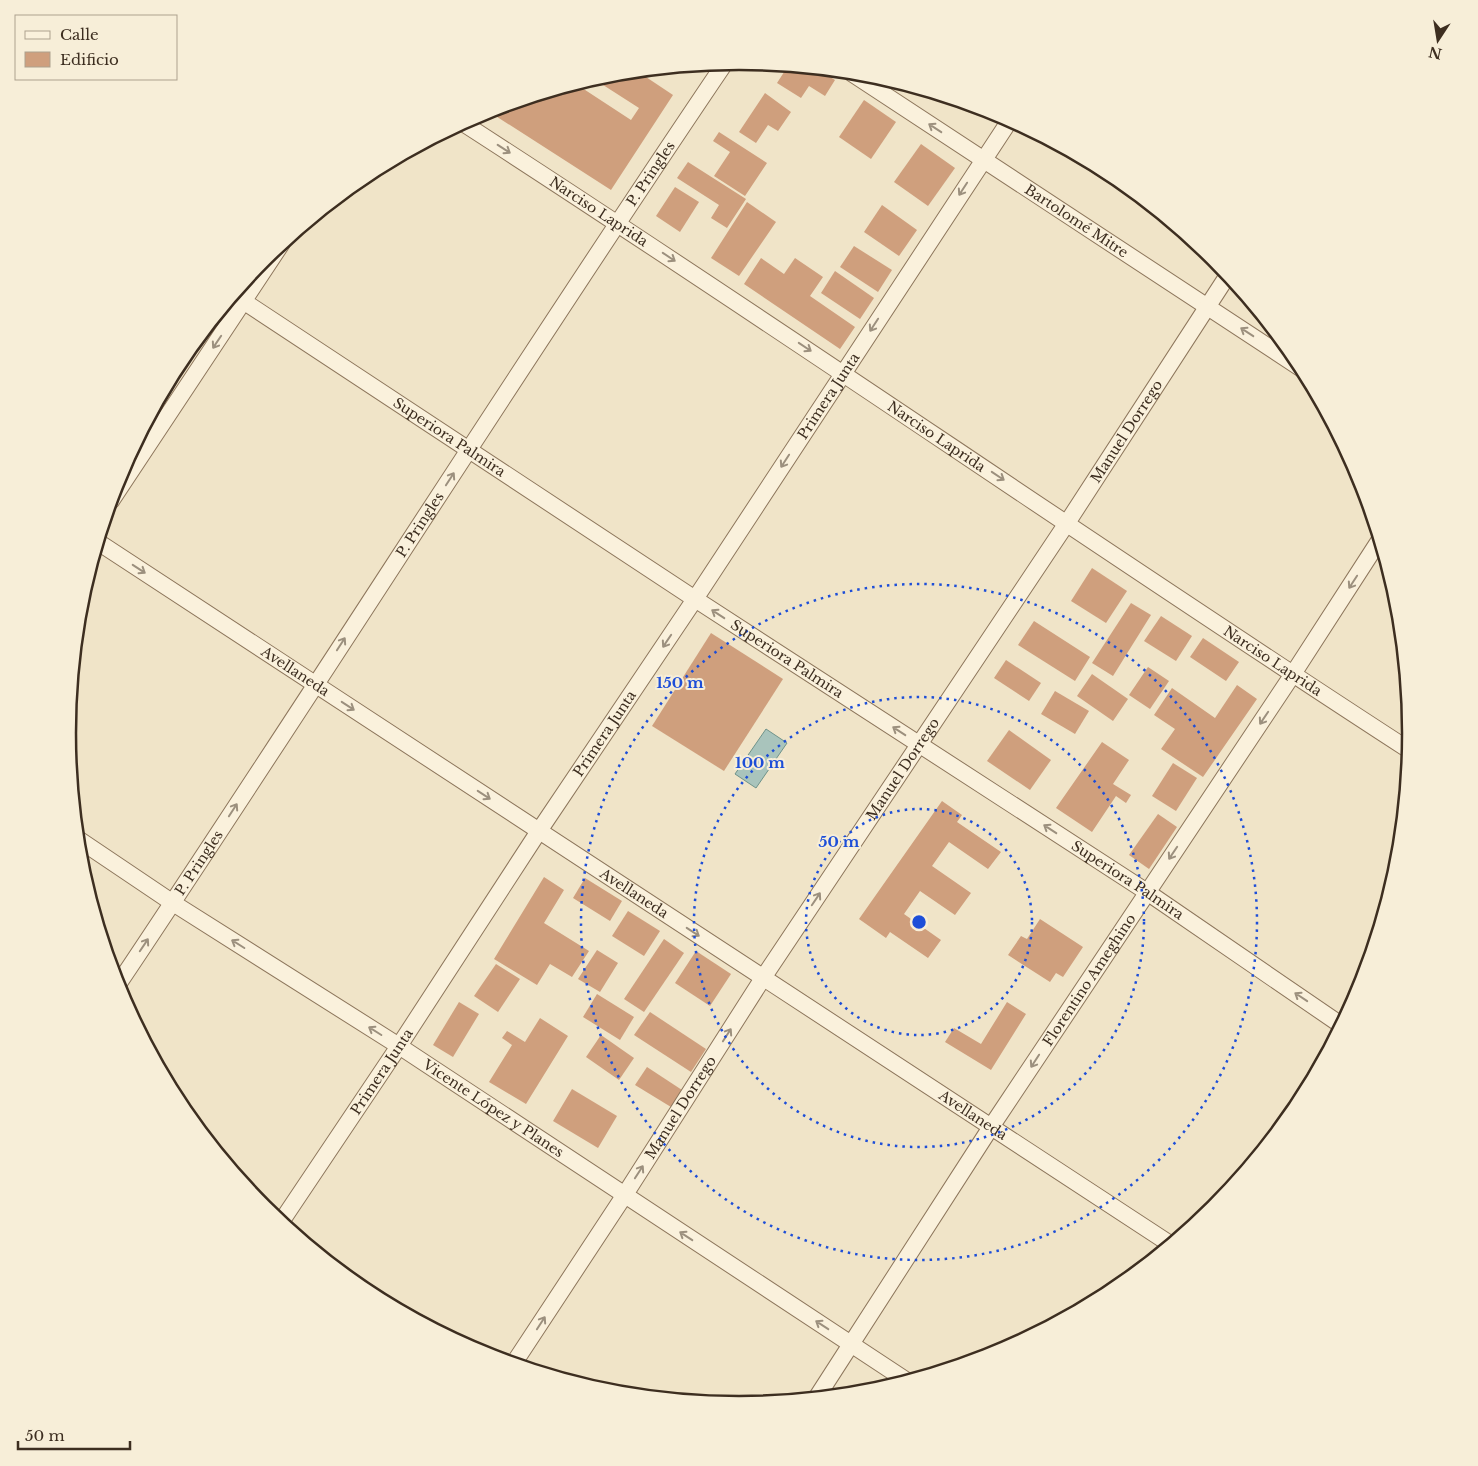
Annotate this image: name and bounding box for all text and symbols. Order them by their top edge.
legend [15,15,178,80]
north arrow [1413,15,1463,65]
text: Calle [60,25,99,44]
text: N [1427,43,1444,63]
text: Edificio [60,50,119,69]
one-way arrow [929,123,943,133]
street label: P. Pringles [622,138,679,210]
one-way arrow [496,144,510,154]
street label: Narciso Laprida [546,173,652,251]
street label: Bartolomé Mitre [1021,180,1132,261]
one-way arrow [958,182,968,196]
one-way arrow [662,252,676,262]
one-way arrow [869,318,879,332]
one-way arrow [1240,327,1254,337]
one-way arrow [212,335,222,349]
one-way arrow [797,342,811,352]
street label: Primera Junta [794,349,864,443]
street label: Manuel Dorrego [1087,377,1166,486]
street label: Superiora Palmira [390,393,509,481]
street label: Narciso Laprida [884,397,989,476]
one-way arrow [780,454,790,468]
one-way arrow [990,471,1004,481]
one-way arrow [446,473,456,487]
street label: P. Pringles [392,488,448,561]
one-way arrow [132,564,146,574]
one-way arrow [1348,574,1358,588]
one-way arrow [711,609,725,619]
street label: Superiora Palmira [727,616,847,702]
street label: Narciso Laprida [1220,622,1326,700]
one-way arrow [662,634,672,648]
one-way arrow [336,637,347,651]
street label: Avellaneda [257,642,333,700]
text: 150 m [656,673,704,692]
street label: Primera Junta [569,687,640,780]
one-way arrow [341,701,355,711]
one-way arrow [1258,710,1268,724]
street label: Manuel Dorrego [862,714,943,823]
one-way arrow [892,726,906,736]
text: 100 m [735,753,785,772]
one-way arrow [477,790,491,800]
one-way arrow [229,803,239,817]
one-way arrow [1043,824,1057,834]
street label: P. Pringles [171,827,227,899]
text: 50 m [819,832,860,851]
street label: Superiora Palmira [1068,836,1187,924]
one-way arrow [1168,845,1178,859]
street label: Avellaneda [596,864,672,922]
one-way arrow [810,892,821,906]
street label: Florentino Ameghino [1039,910,1140,1049]
centre of rings [910,913,928,931]
one-way arrow [686,927,700,937]
one-way arrow [139,939,149,953]
one-way arrow [231,939,245,949]
one-way arrow [1294,992,1308,1003]
street label: Primera Junta [347,1025,417,1118]
one-way arrow [369,1026,383,1036]
one-way arrow [722,1028,732,1042]
street label: Manuel Dorrego [641,1052,720,1162]
one-way arrow [1030,1054,1040,1068]
street label: Vicente López y Planes [419,1055,567,1161]
street label: Avellaneda [935,1086,1011,1144]
one-way arrow [634,1165,645,1179]
one-way arrow [679,1231,693,1242]
one-way arrow [536,1316,546,1330]
one-way arrow [815,1320,829,1330]
scale bar [18,1418,130,1450]
text: 50 m [25,1426,65,1445]

